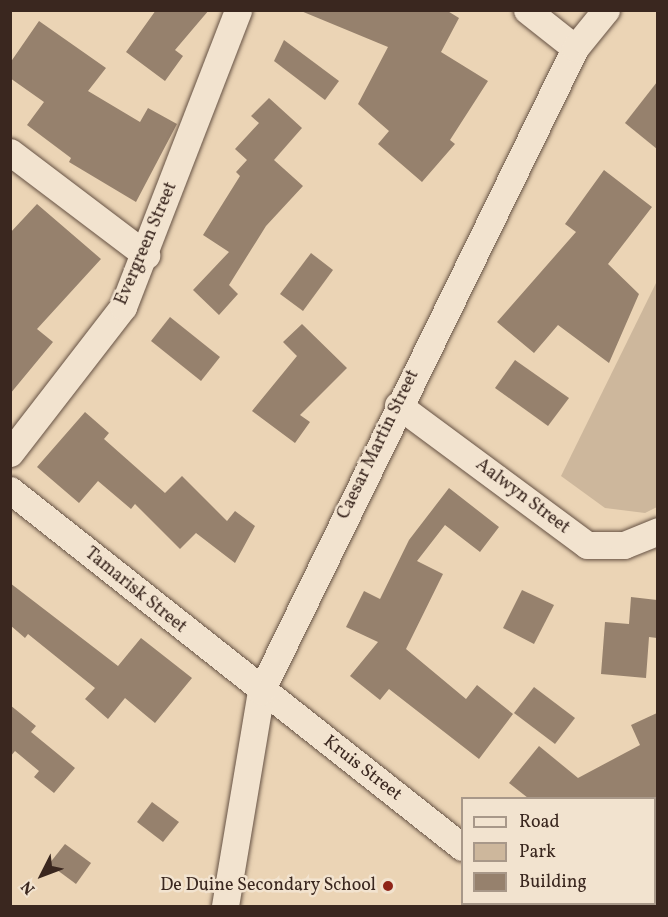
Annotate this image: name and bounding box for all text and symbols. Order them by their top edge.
street label: Evergreen Street [111,179,183,309]
street label: Caesar Martin Street [333,367,425,523]
street label: Aalwyn Street [471,455,573,539]
street label: Tamarisk Street [80,543,190,639]
street label: Kruis Street [318,732,406,806]
legend [461,797,656,905]
text: Road [519,810,560,835]
text: Park [519,840,556,865]
north arrow [12,845,72,905]
text: Building [519,870,587,895]
text: N [17,875,41,899]
place label: De Duine Secondary School [160,875,376,897]
marker: De Duine Secondary School [381,879,395,893]

